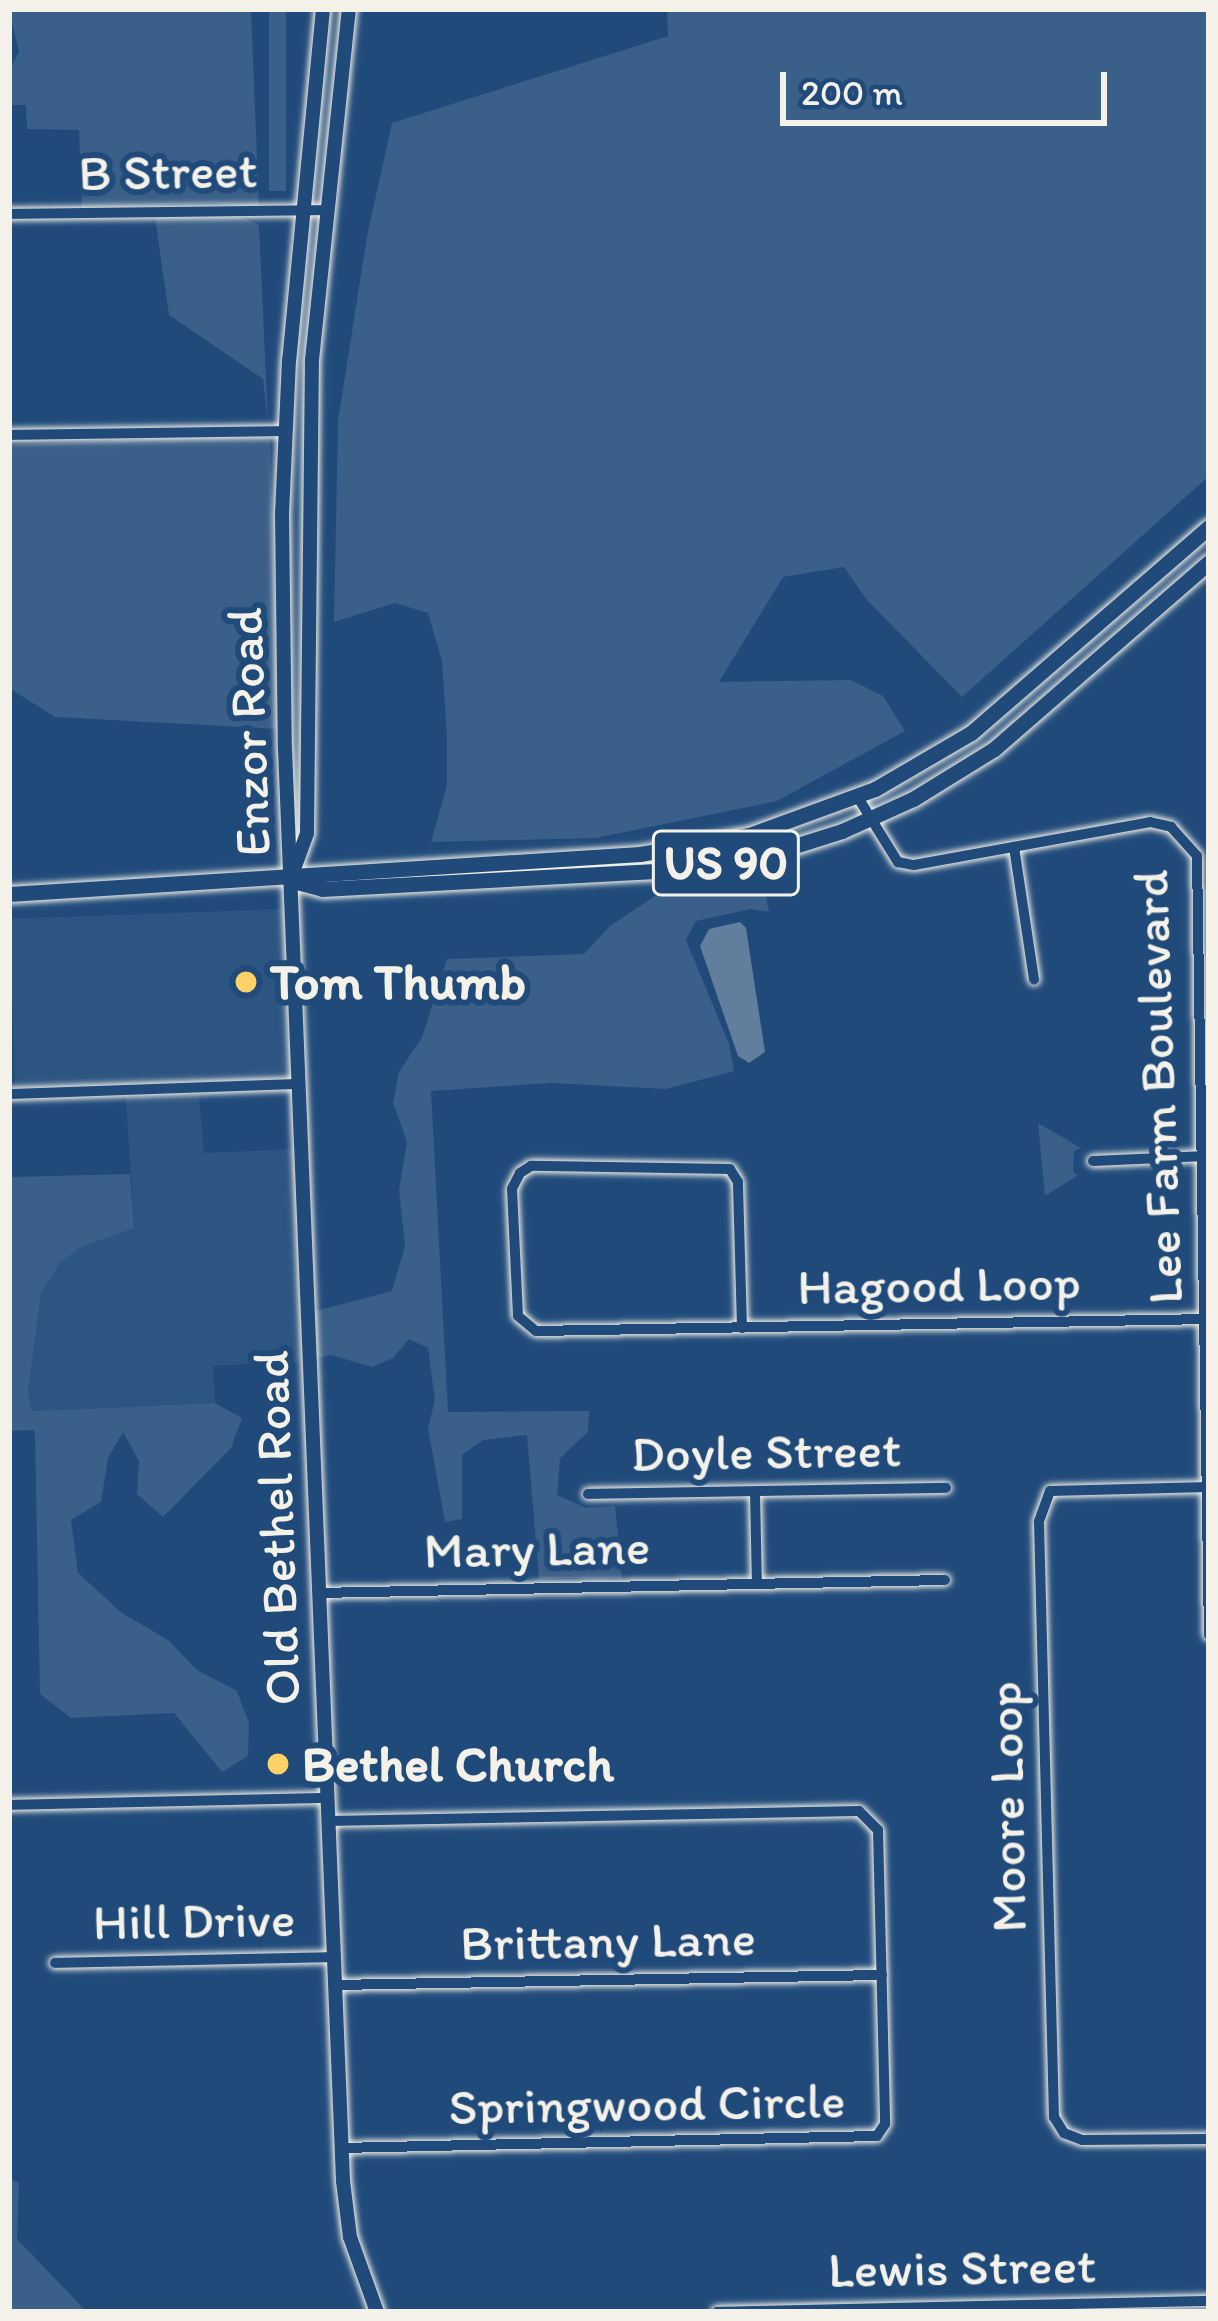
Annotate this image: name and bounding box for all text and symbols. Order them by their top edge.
scale bar [786,48,1113,122]
text: 200 m [801,71,903,114]
street label: B Street [78,140,258,204]
street label: Enzor Road [214,607,284,857]
road number: US 90 [651,821,801,905]
street label: Lee Farm Boulevard [1120,869,1196,1305]
place label: Tom Thumb [270,951,526,1013]
marker: Tom Thumb [233,969,259,995]
street label: Hagood Loop [797,1252,1081,1318]
street label: Old Bethel Road [240,1351,314,1705]
street label: Doyle Street [631,1419,901,1485]
street label: Mary Lane [423,1516,651,1582]
street label: Moore Loop [974,1680,1040,1934]
place label: Bethel Church [302,1733,614,1795]
marker: Bethel Church [265,1751,291,1777]
street label: Hill Drive [92,1889,296,1953]
street label: Brittany Lane [460,1908,756,1974]
street label: Springwood Circle [448,2070,846,2138]
street label: Lewis Street [828,2235,1096,2301]

